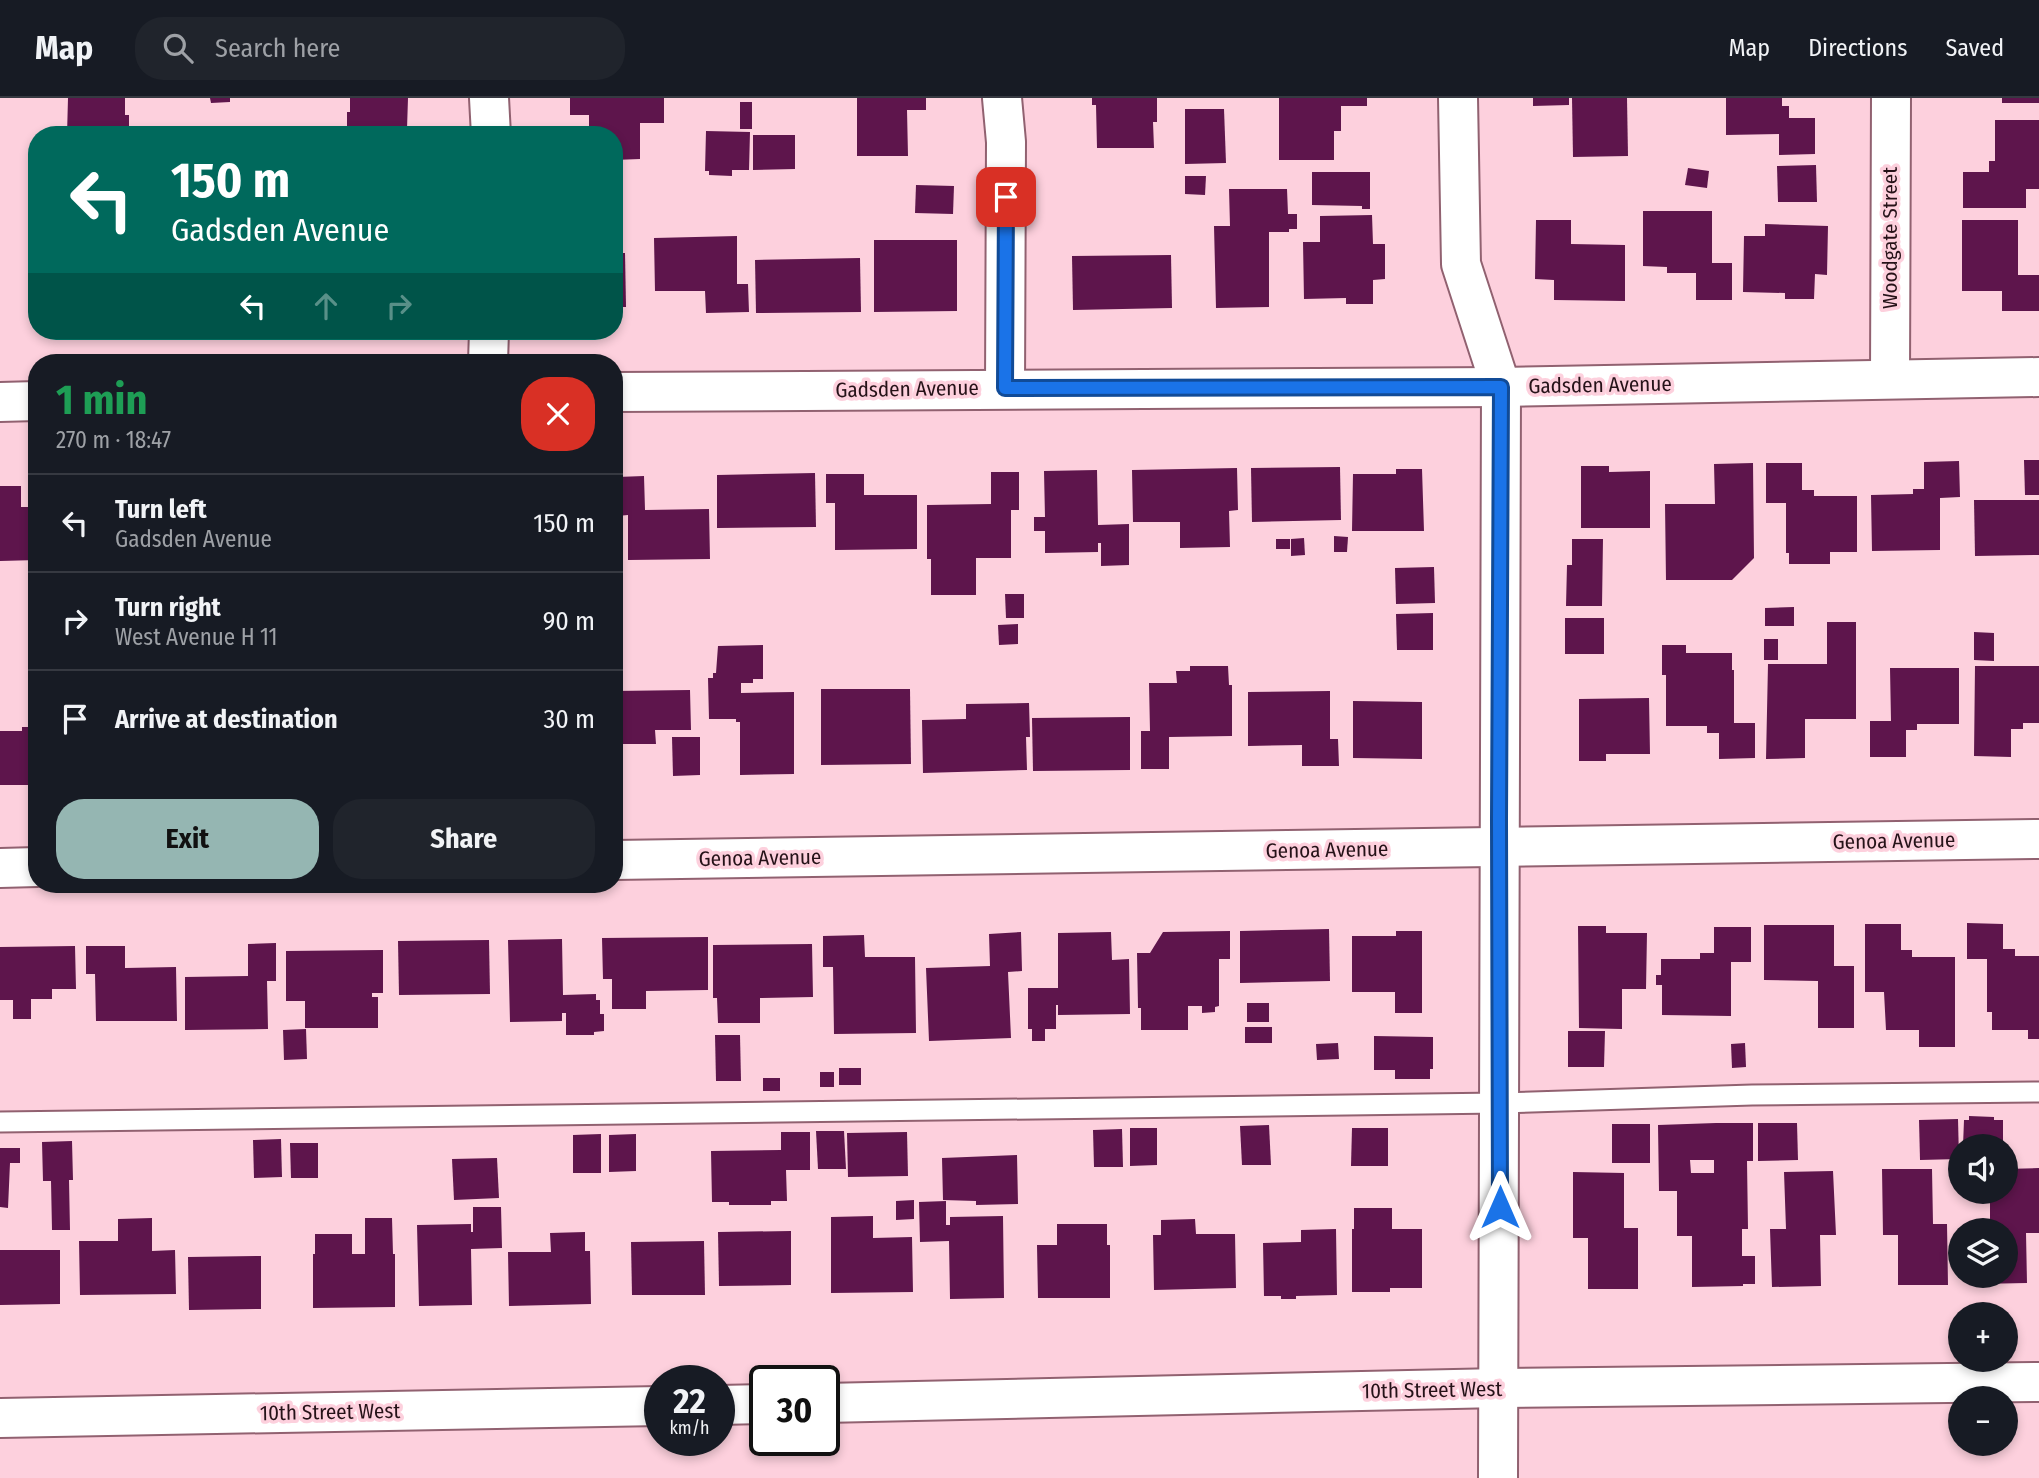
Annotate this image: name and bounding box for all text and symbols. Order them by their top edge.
search box [135,17,625,80]
text: Map [35,28,93,68]
icon: search [159,29,197,67]
text: Search here [215,33,340,64]
text: Map [1729,34,1770,62]
text: Directions [1808,34,1907,62]
text: Saved [1945,34,2004,62]
text: 150 m [171,151,290,210]
icon: left [56,154,147,245]
pin [976,167,1036,227]
street label: Woodgate Street [1877,167,1903,309]
icon: arrive [987,178,1025,216]
text: Gadsden Avenue [171,211,389,249]
icon: left [234,287,272,325]
icon: ahead [307,287,345,325]
icon: right [380,287,418,325]
street label: Gadsden Avenue [1528,371,1672,399]
text: 1 min [56,375,147,425]
street label: Gadsden Avenue [835,375,979,403]
button: close [521,377,595,451]
text: 270 m · 18:47 [56,426,171,454]
text: Turn left [115,494,207,525]
icon: left [56,504,94,542]
text: 150 m [533,508,595,539]
text: Gadsden Avenue [115,525,272,553]
text: Turn right [115,592,221,623]
icon: right [56,602,94,640]
text: 90 m [543,606,595,637]
text: West Avenue H 11 [115,623,278,651]
icon: arrive [56,700,94,738]
text: Arrive at destination [115,704,338,735]
text: 30 m [544,704,595,735]
button: Exit [56,799,319,879]
button: Share [333,799,595,879]
street label: Genoa Avenue [1832,827,1956,855]
street label: Genoa Avenue [1265,836,1389,864]
street label: Genoa Avenue [698,844,822,872]
map controls [1948,1134,2018,1456]
button: sound [1948,1134,2018,1204]
position arrow [1463,1170,1537,1244]
button: layers [1948,1218,2018,1288]
button: + [1948,1302,2018,1372]
speed limit sign: 30 [749,1365,840,1456]
street label: 10th Street West [1362,1376,1502,1404]
text: 22 [673,1380,706,1422]
button: − [1948,1386,2018,1456]
street label: 10th Street West [260,1398,400,1426]
text: km/h [669,1417,710,1439]

